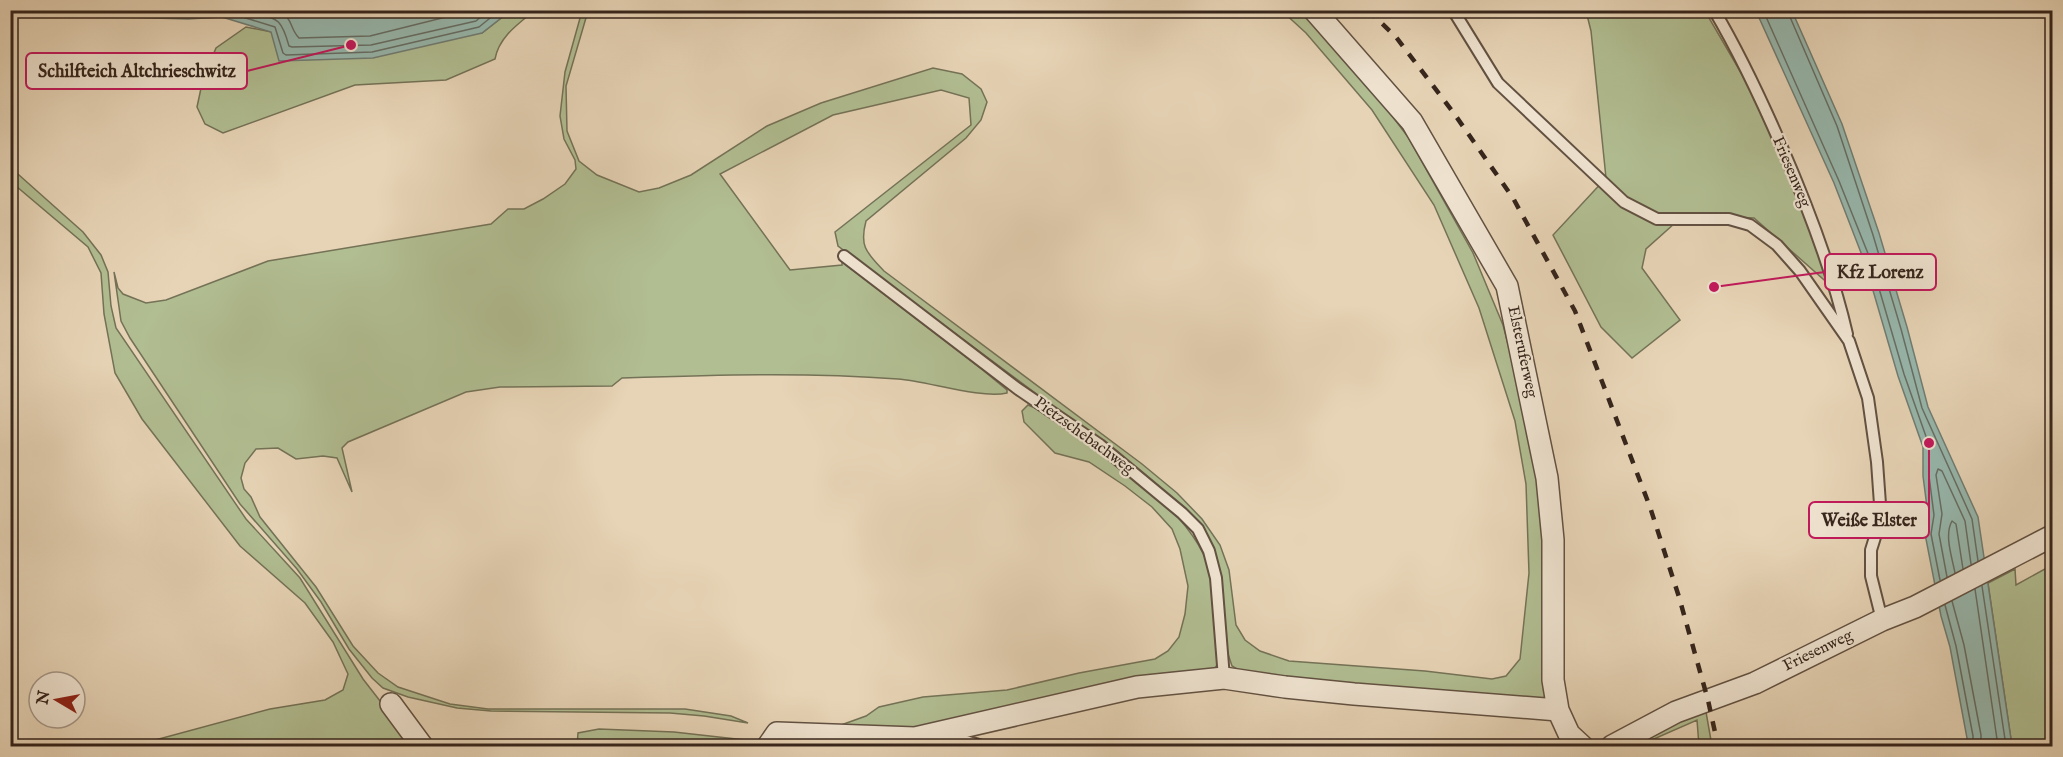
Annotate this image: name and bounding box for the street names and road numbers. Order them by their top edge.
street label: Friesenweg [1767,134,1815,211]
street label: Elsteruferweg [1502,304,1542,400]
street label: Pietzschebachweg [1030,393,1138,479]
street label: Friesenweg [1780,625,1856,676]

